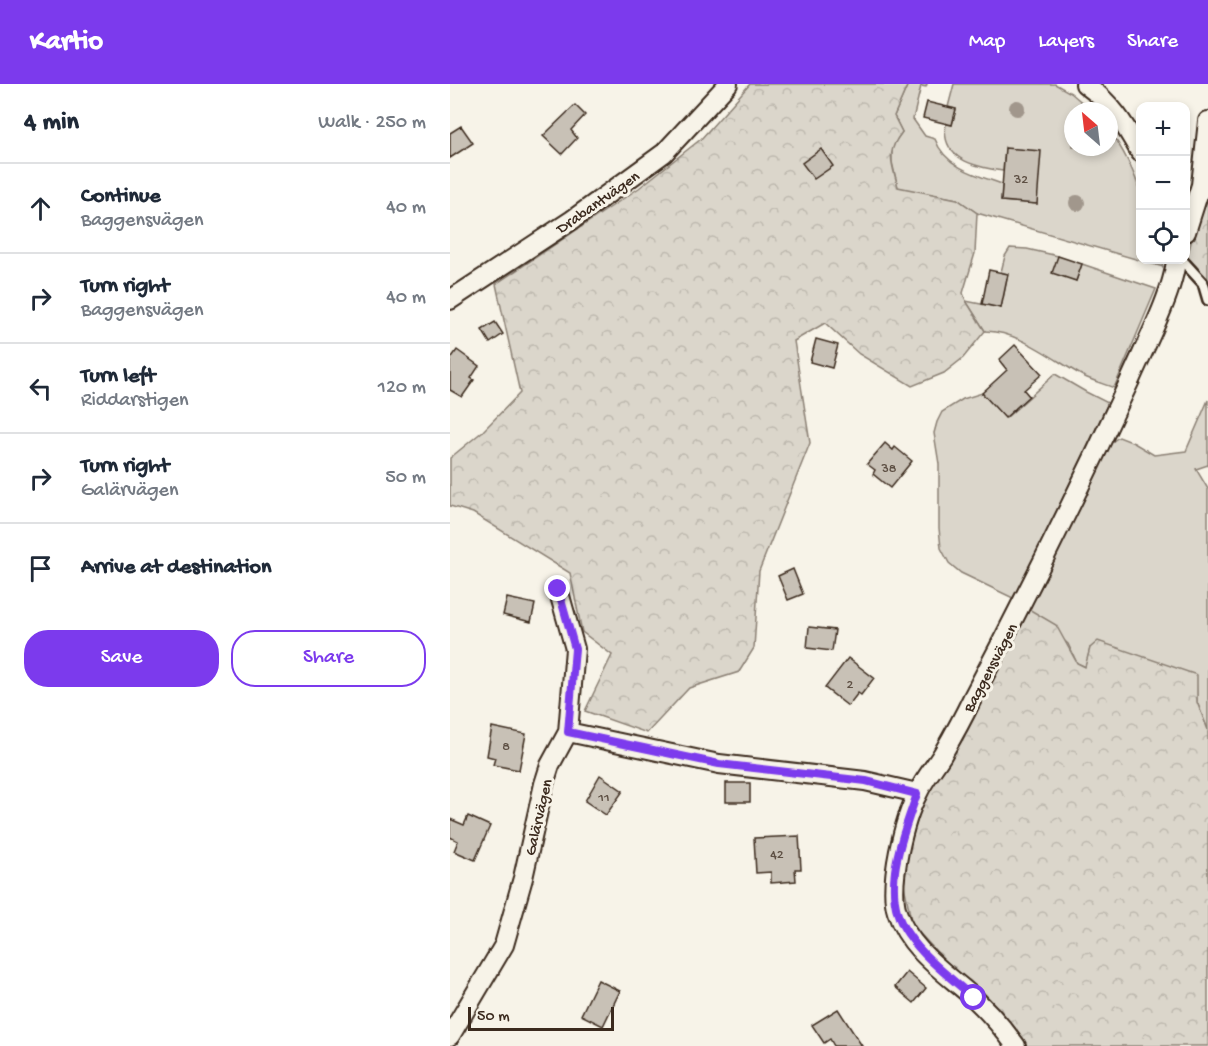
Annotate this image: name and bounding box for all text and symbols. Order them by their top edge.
text: Kartio [30,26,103,59]
text: Map [969,30,1005,55]
text: Layers [1038,30,1094,55]
text: Share [1127,30,1178,55]
north arrow [1064,102,1118,156]
map controls [1136,102,1190,264]
button: + [1136,102,1190,156]
text: 4 min [24,108,79,139]
text: Walk · 250 m [318,112,426,135]
button: − [1136,156,1190,210]
street label: Drabantvägen [553,168,645,240]
house number: 32 [1013,172,1028,189]
text: Continue [81,184,161,210]
icon: ahead [24,192,57,225]
text: 40 m [386,197,426,220]
text: Baggensvägen [81,210,203,233]
button: locate [1136,210,1190,264]
text: Turn right [81,274,169,300]
icon: right [24,282,57,315]
text: 40 m [386,287,426,310]
text: Baggensvägen [81,300,203,323]
text: Turn left [81,364,155,390]
icon: left [24,372,57,405]
text: 120 m [378,377,426,400]
text: Riddarstigen [81,390,189,413]
text: Turn right [81,454,169,480]
house number: 38 [881,461,897,478]
icon: right [24,462,57,495]
text: 50 m [385,467,426,490]
text: Galärvägen [81,480,178,503]
icon: arrive [24,552,57,585]
text: Arrive at destination [81,555,271,581]
route end [544,575,570,601]
street label: Baggensvägen [960,621,1024,717]
button: Save [24,630,219,687]
button: Share [231,630,426,687]
house number: 2 [847,677,854,694]
house number: 8 [502,739,510,756]
street label: Galärvägen [522,777,559,858]
house number: 11 [597,790,610,807]
house number: 42 [770,847,784,864]
route start [960,984,986,1010]
scale bar [468,1004,614,1032]
text: 50 m [477,1008,510,1027]

